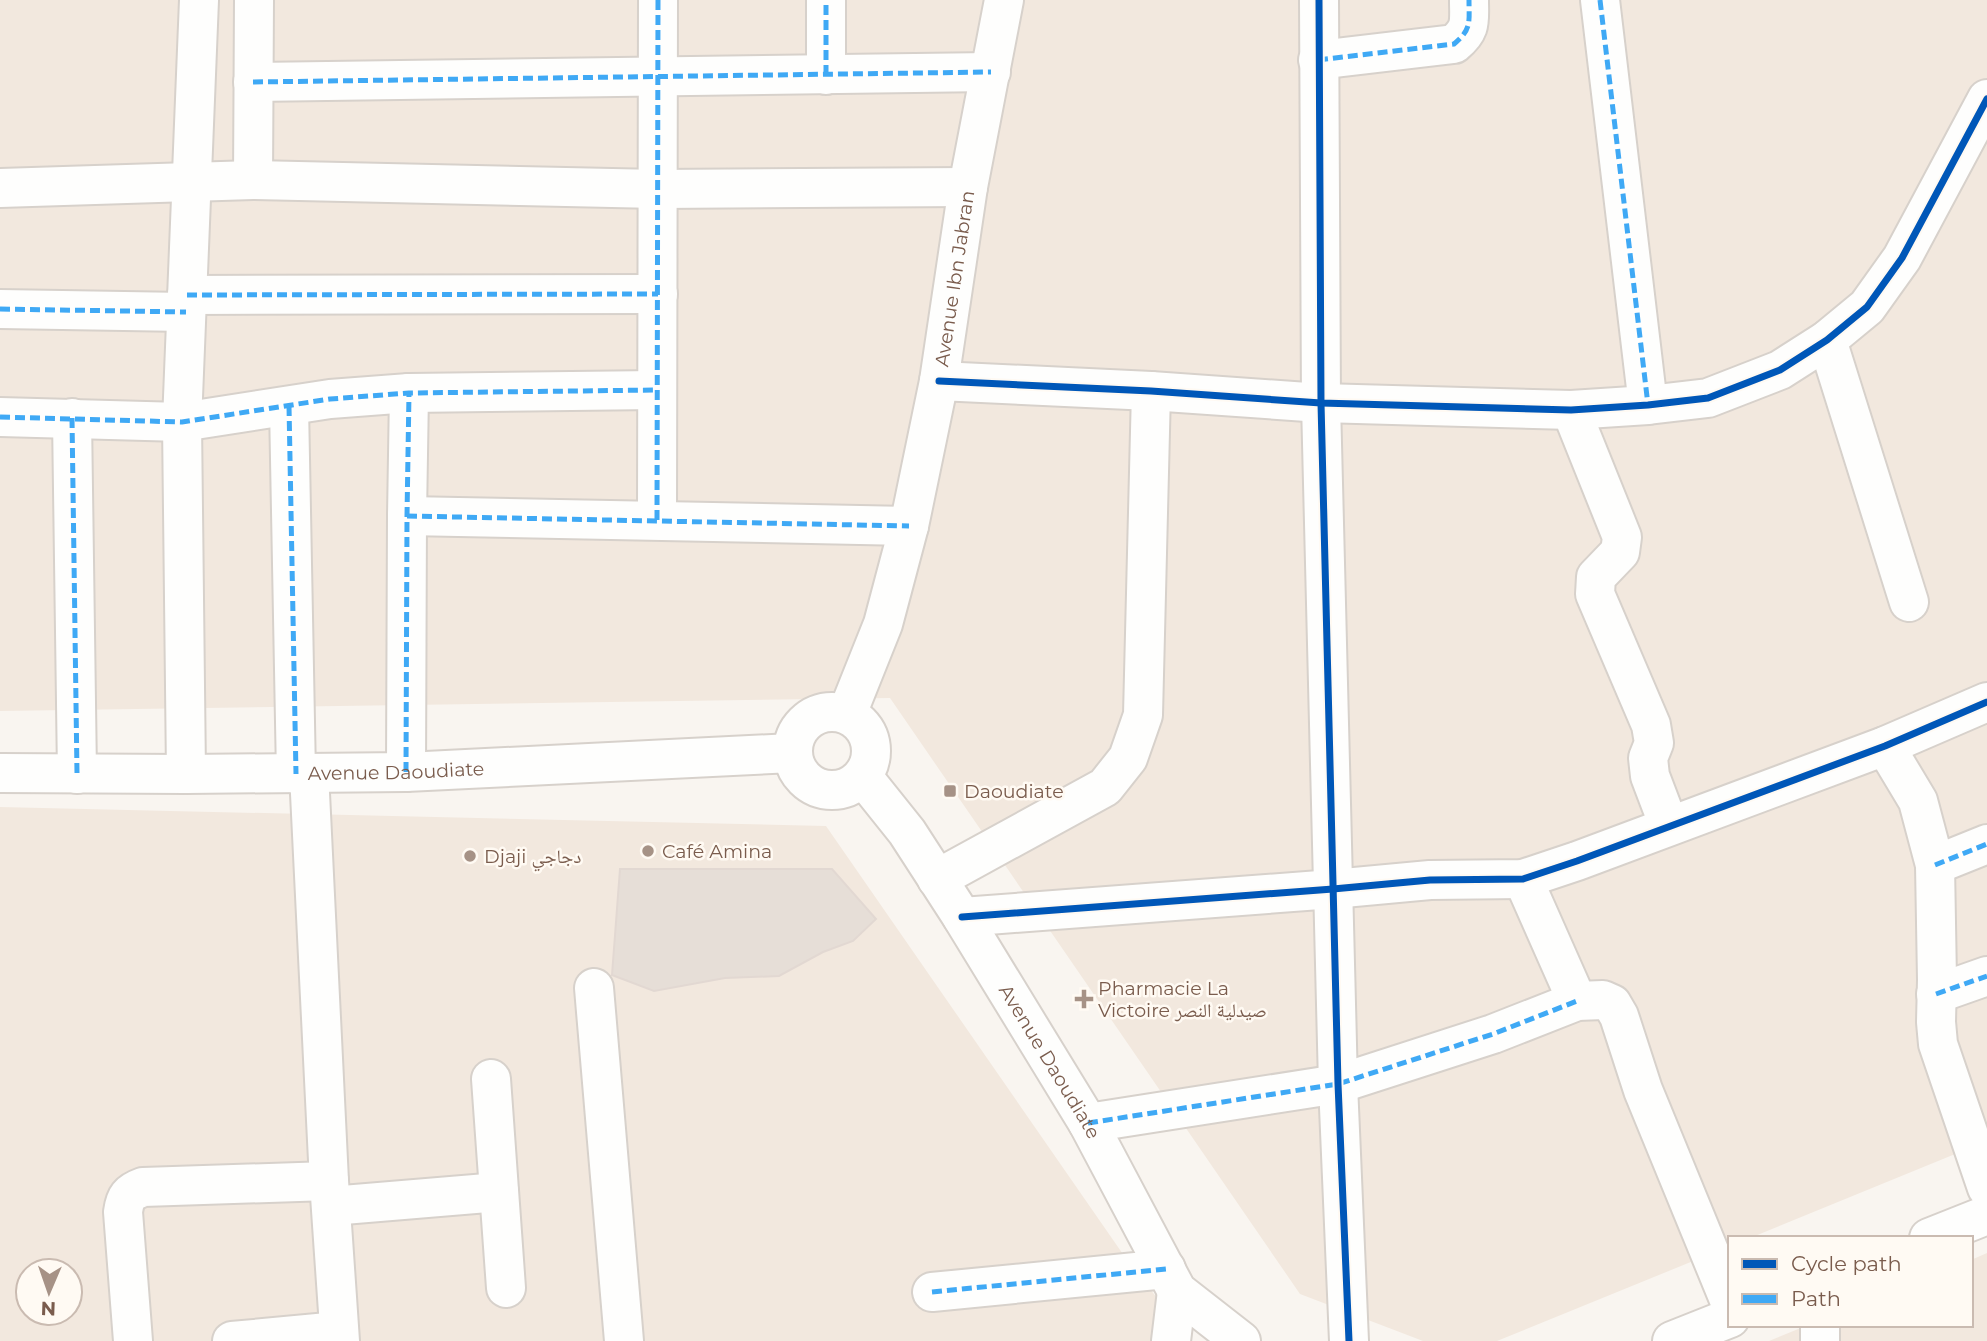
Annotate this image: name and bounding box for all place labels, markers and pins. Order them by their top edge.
place label: Daoudiate [964,780,1064,803]
marker: Daoudiate [942,783,958,799]
place label: Café Amina [662,840,772,863]
marker: Café Amina [640,843,656,859]
place label: Djaji دجاجي [484,845,581,872]
marker: Djaji دجاجي [462,848,478,864]
place label: Pharmacie La Victoire صيدلية النصر [1098,977,1267,1022]
marker: Pharmacie La Victoire صيدلية النصر [1076,991,1092,1007]

